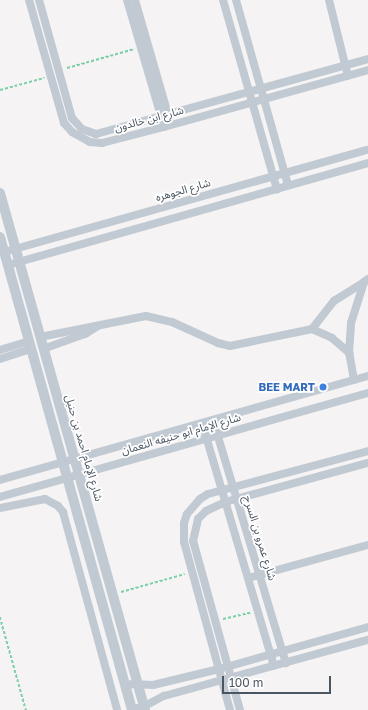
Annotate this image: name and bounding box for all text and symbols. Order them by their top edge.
street label: شارع ابن خالدون [113,103,185,135]
street label: شارع الجوهره [154,176,212,204]
place label: BEE MART [258,380,315,394]
marker: BEE MART [318,382,328,392]
street label: شارع الإمام احمد بن حنبل [62,393,106,503]
street label: شارع الإمام ابو حنيفه النعمان [120,411,242,457]
street label: شارع عمرو بن السرح [241,494,279,582]
scale bar [224,668,333,694]
text: 100 m [229,675,263,690]

